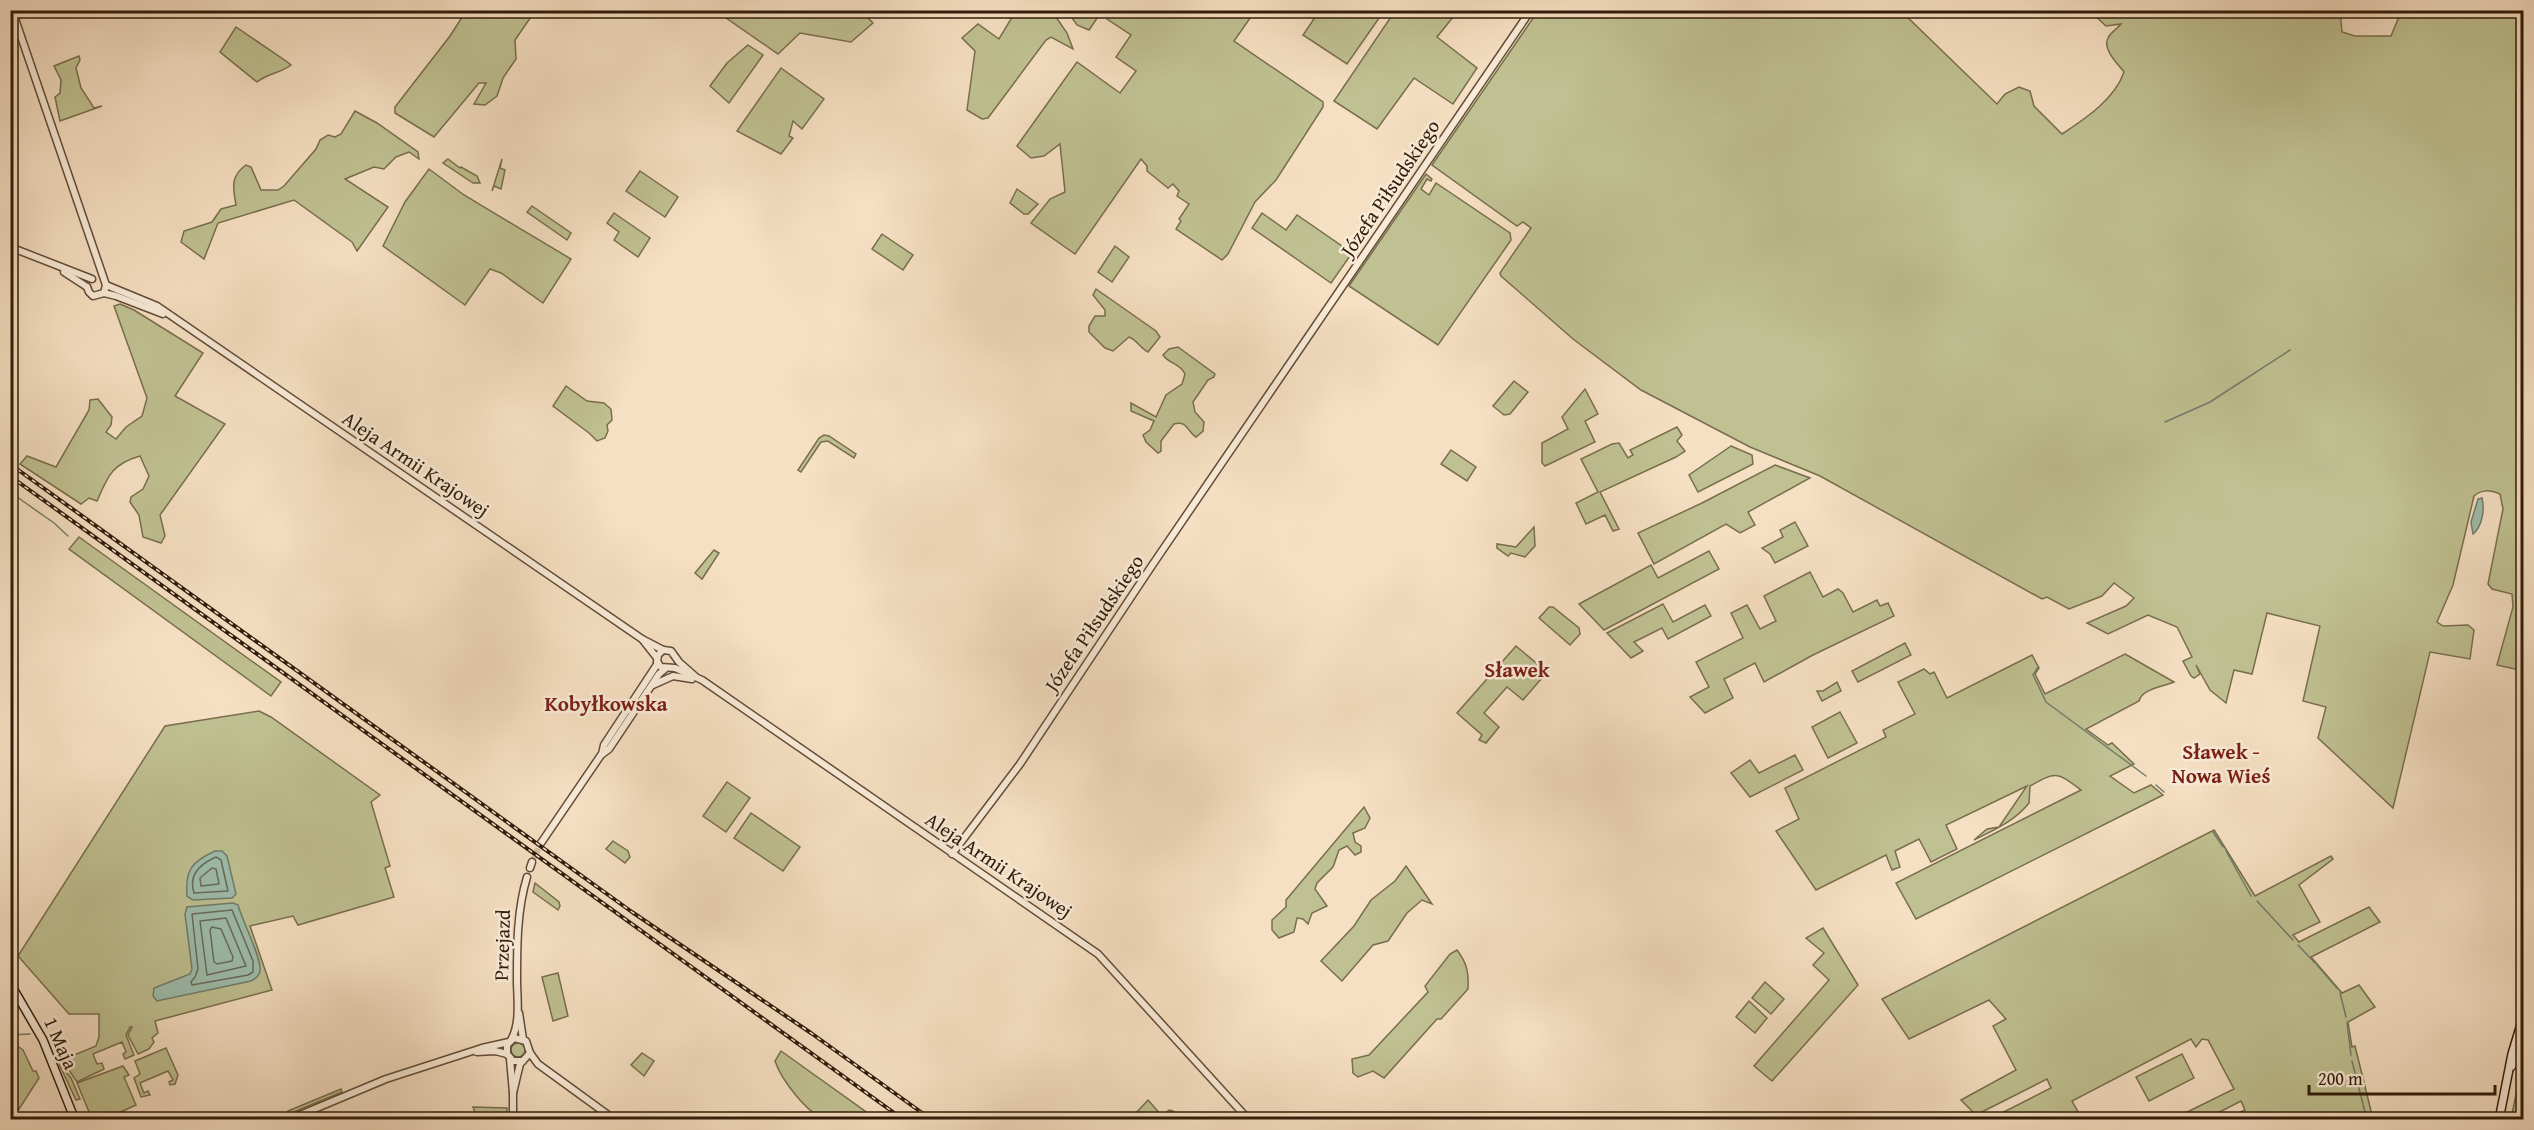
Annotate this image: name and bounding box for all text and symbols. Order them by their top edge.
street label: Józefa Piłsudskiego [1331,113,1446,265]
street label: Aleja Armii Krajowej [337,404,496,524]
street label: Józefa Piłsudskiego [1035,548,1150,700]
district label: Sławek [1484,654,1551,685]
district label: Kobyłkowska [545,688,668,719]
district label: Sławek - Nowa Wieś [2172,736,2270,791]
street label: Aleja Armii Krajowej [920,805,1079,925]
street label: Przejazd [486,908,517,981]
street label: 1 Maja [37,1012,86,1074]
scale bar [2309,1058,2495,1096]
text: 200 m [2318,1065,2363,1092]

